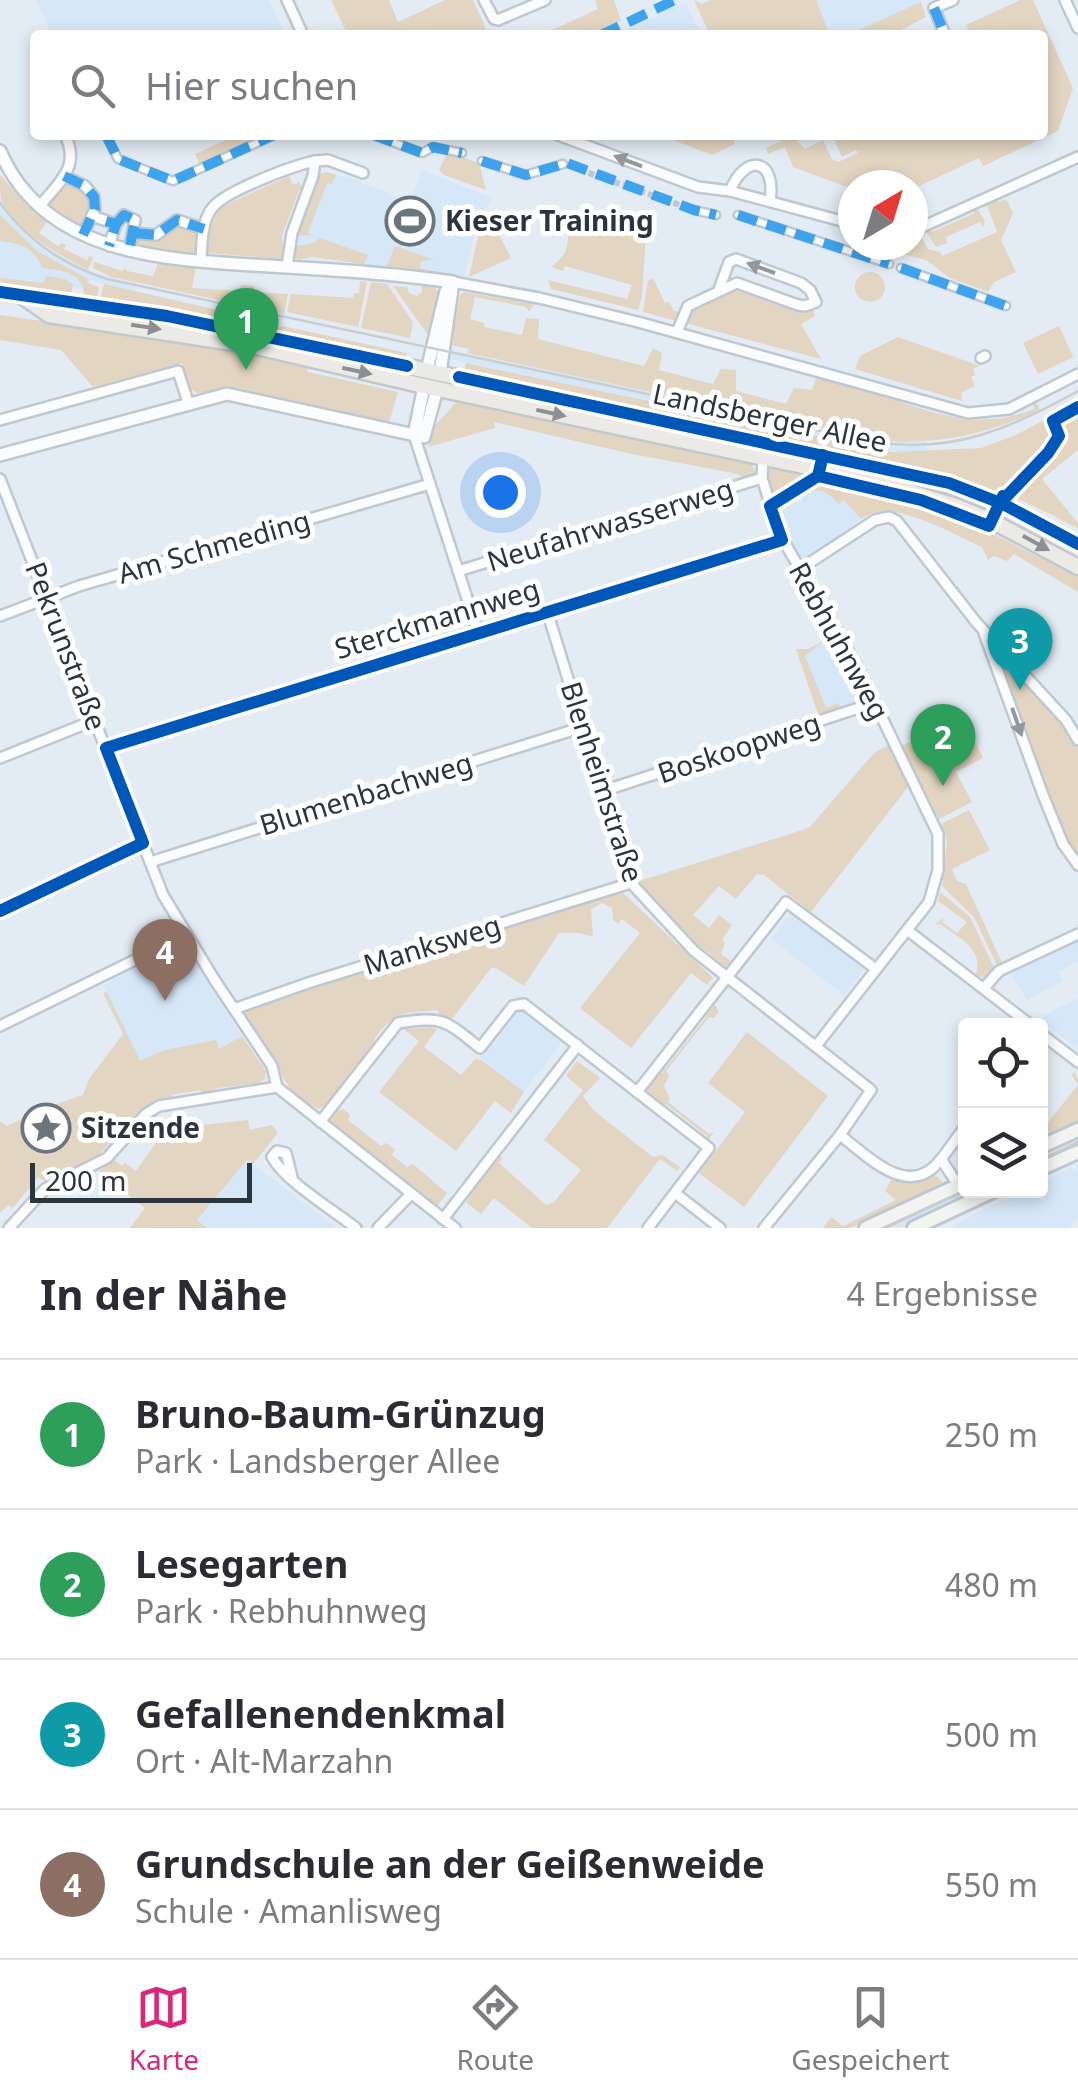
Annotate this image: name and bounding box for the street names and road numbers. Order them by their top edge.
street label: Landsberger Allee [650,374,891,460]
street label: Neufahrwasserweg [482,469,737,580]
street label: Am Schmeding [113,500,314,592]
street label: Rebhuhnweg [781,555,899,726]
street label: Pekrunstraße [17,556,116,735]
street label: Sterckmannweg [330,569,544,667]
street label: Blenheimstraße [553,677,653,887]
street label: Boskoopweg [652,703,825,791]
street label: Blumenbachweg [255,743,477,843]
street label: Manksweg [358,905,505,983]

